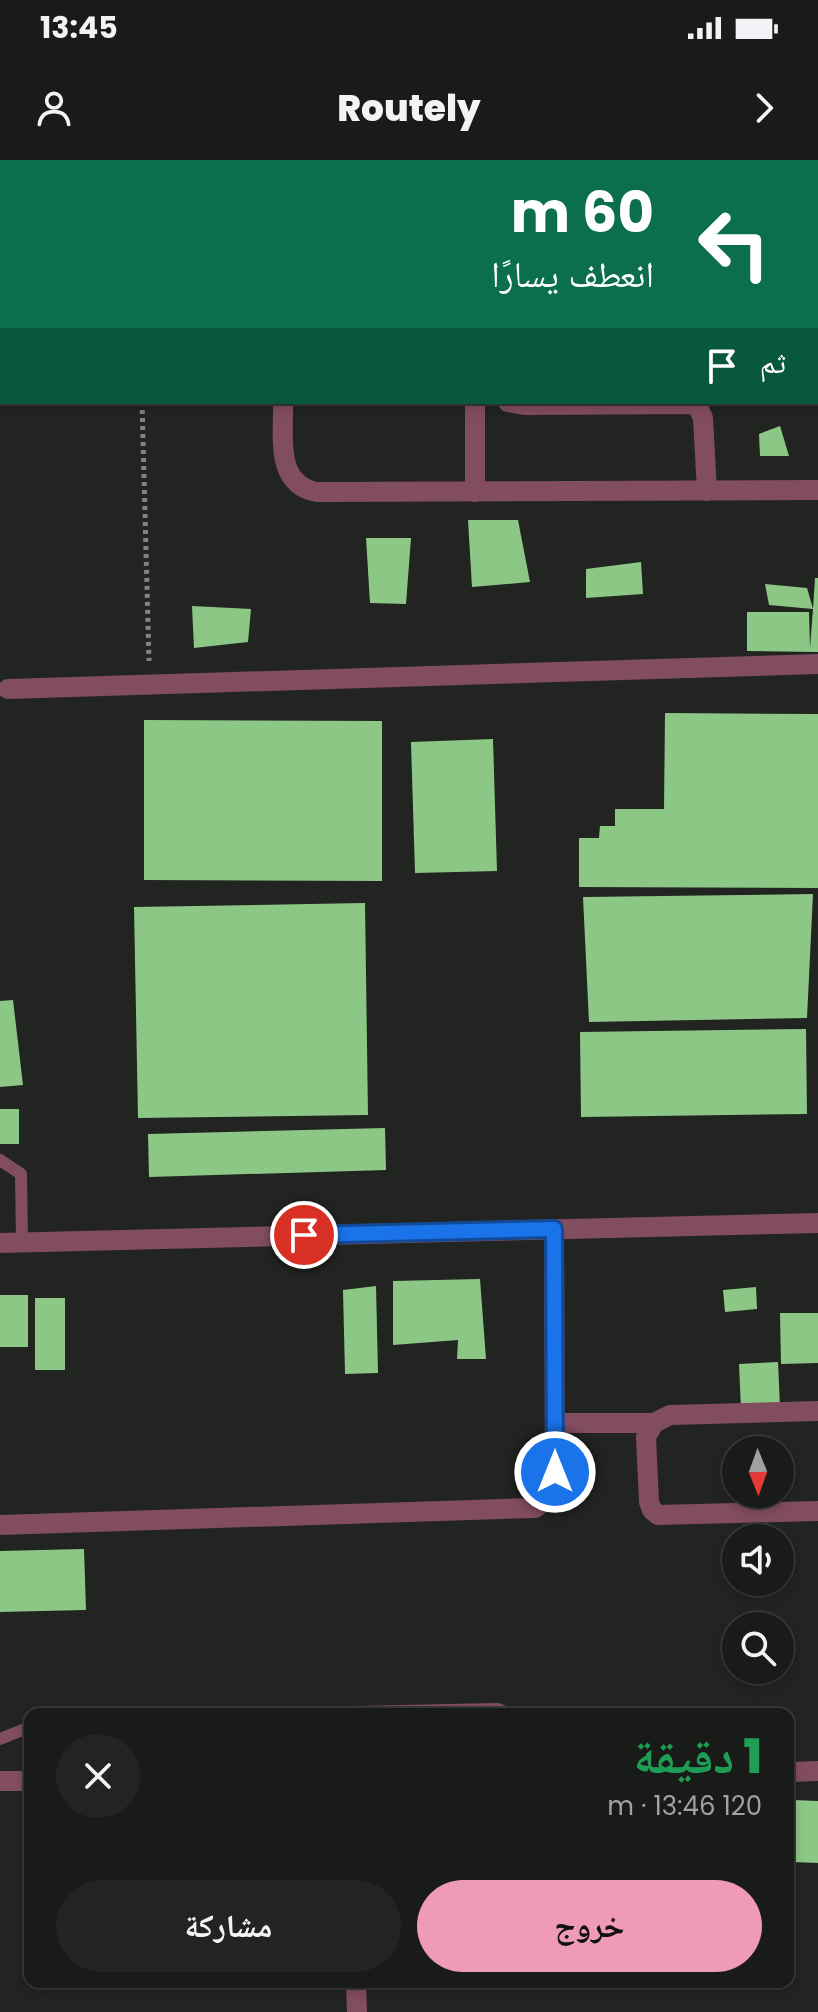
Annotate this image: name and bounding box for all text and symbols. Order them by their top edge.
text: 13:45 [40,6,118,49]
text: Routely [337,83,481,134]
icon: person [32,86,76,130]
icon: forward [742,86,786,130]
text: 60 m [511,173,654,252]
icon: left [682,192,786,296]
text: انعطف يسارًا [491,249,654,300]
text: ثم [760,341,786,384]
icon: arrive [700,344,744,388]
pin [270,1201,338,1269]
icon: arrive [282,1213,326,1257]
position arrow [513,1430,597,1514]
north arrow [722,1436,794,1508]
map controls [722,1436,794,1684]
button: sound [722,1524,794,1596]
button: search [722,1612,794,1684]
text: 1 دقيقة [633,1723,762,1790]
button: close [56,1734,140,1818]
text: 120 m · 13:46 [607,1788,762,1824]
button: مشاركة [56,1880,401,1972]
button: خروج [417,1880,762,1972]

